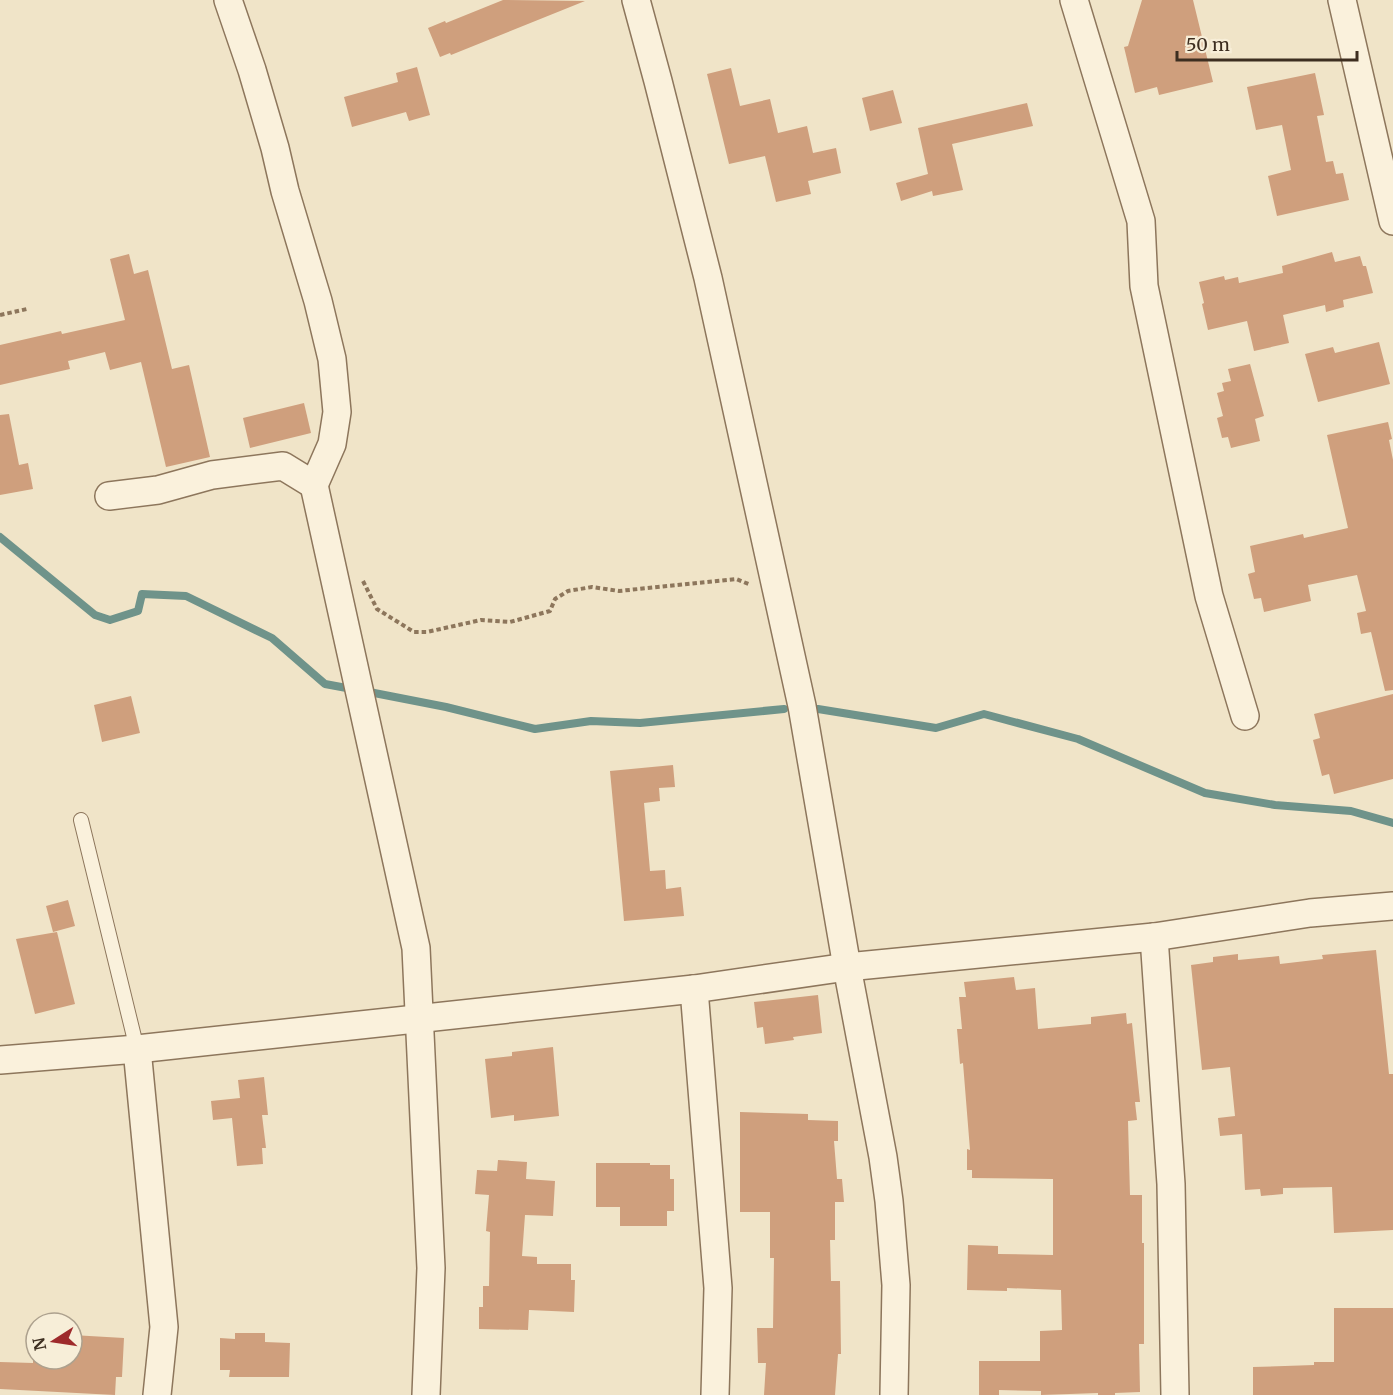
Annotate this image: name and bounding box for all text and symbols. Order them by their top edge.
scale bar [1177,24,1357,62]
text: 50 m [1186,33,1230,56]
north arrow [24,1311,84,1371]
text: N [28,1336,50,1352]

